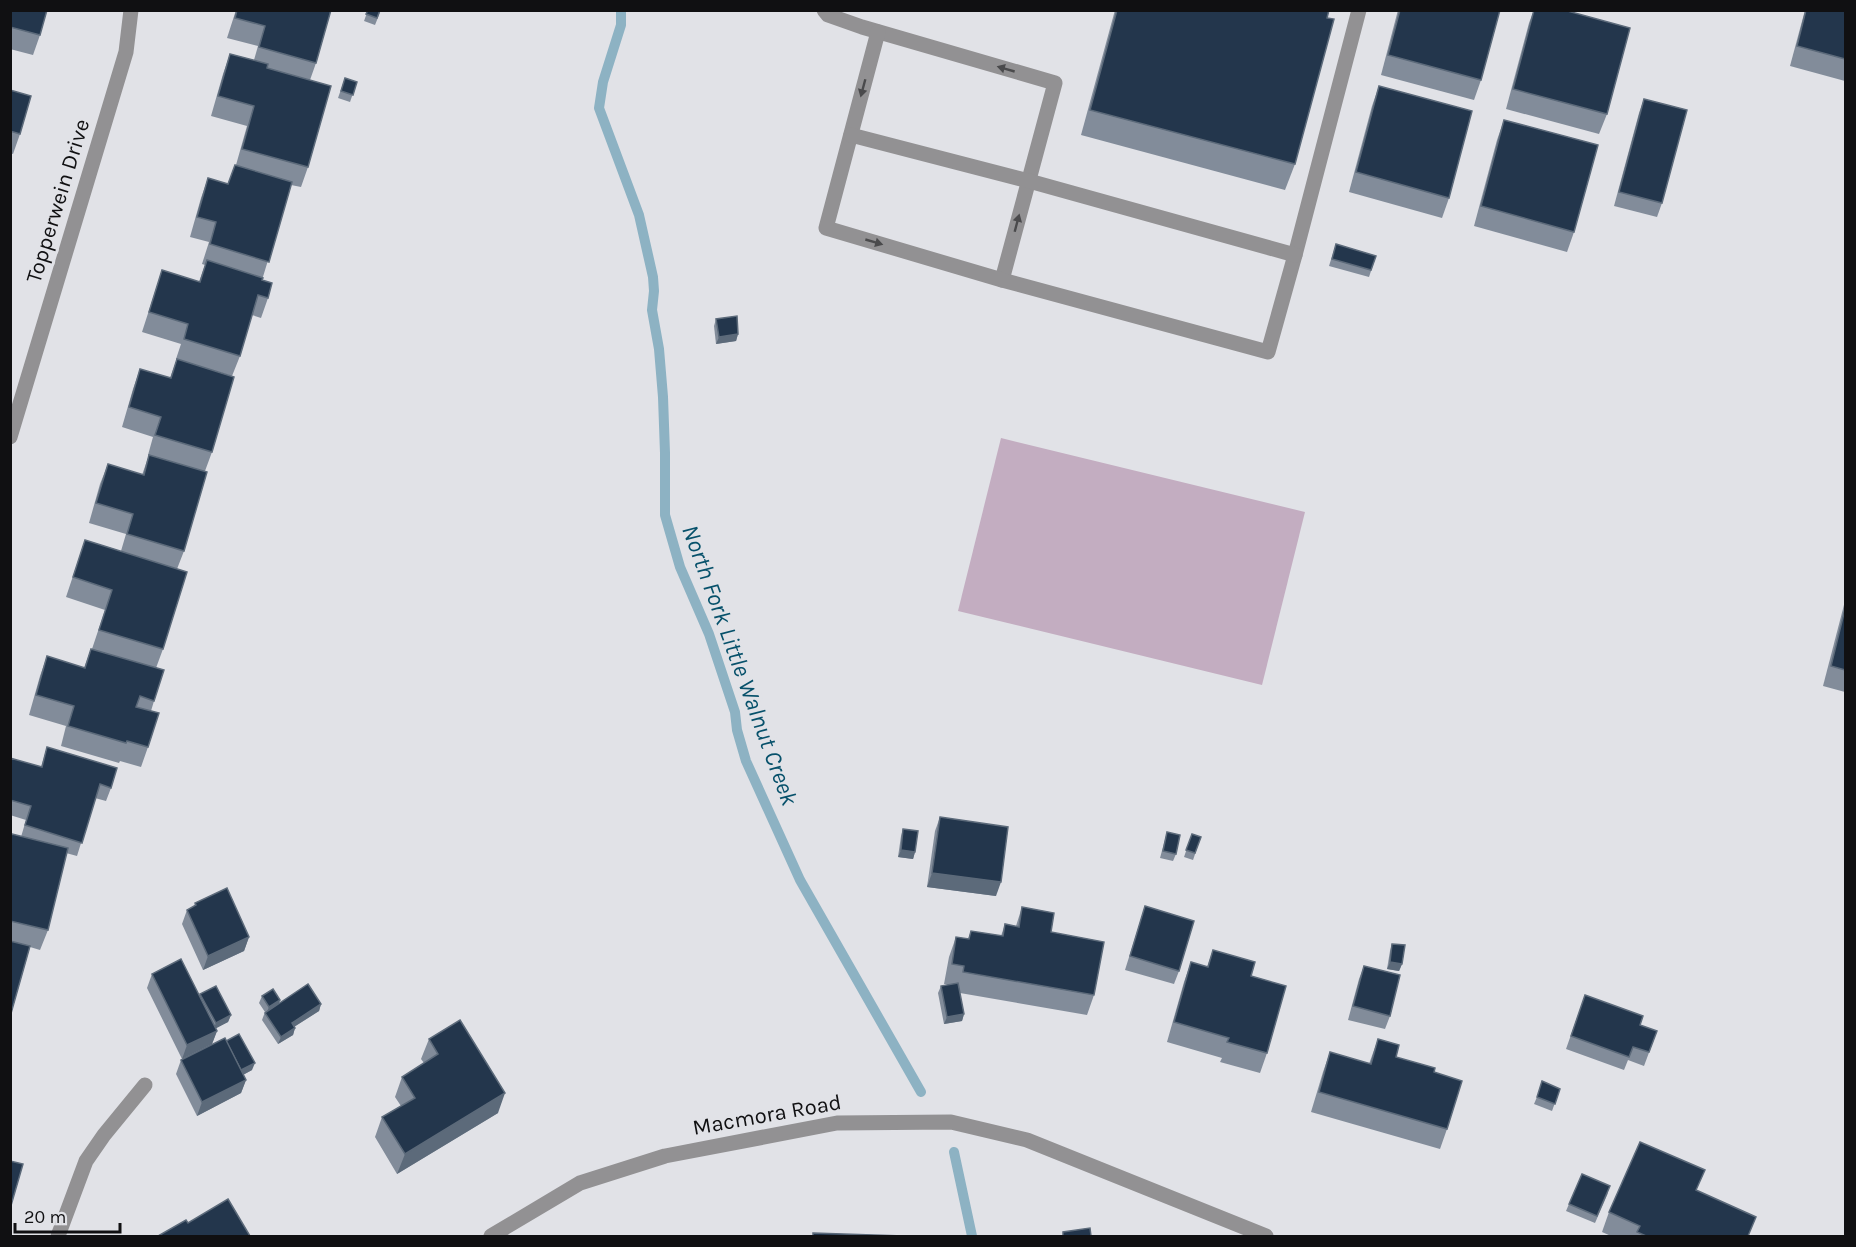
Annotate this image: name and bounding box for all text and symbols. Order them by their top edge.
one-way arrow [997,64,1015,73]
one-way arrow [858,79,867,97]
street label: Topperwein Drive [21,116,95,286]
one-way arrow [1013,214,1022,232]
one-way arrow [865,238,883,247]
water label: North Fork Little Walnut Creek [676,521,804,810]
street label: Macmora Road [691,1089,843,1141]
scale bar [15,1196,120,1234]
text: 20 m [24,1206,66,1228]

